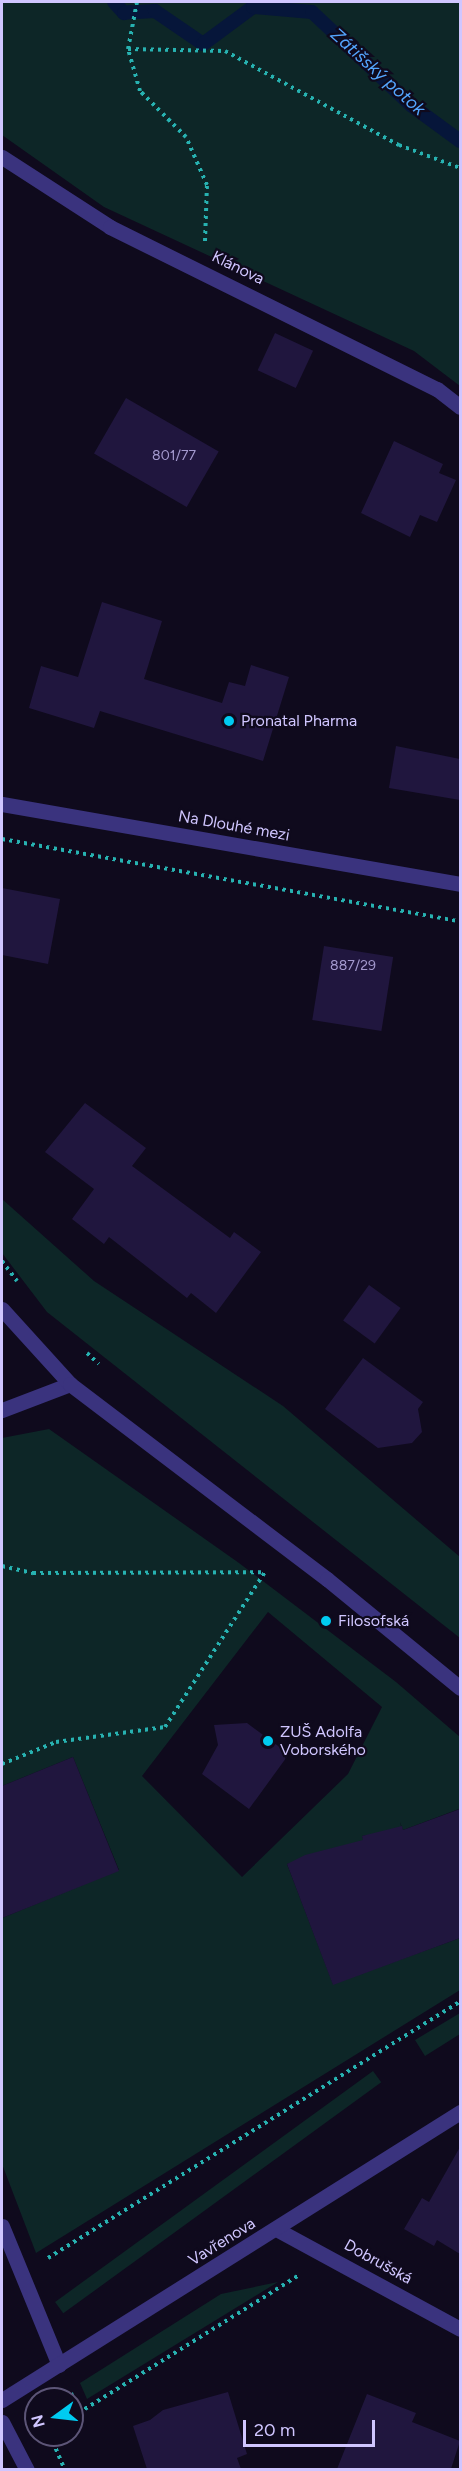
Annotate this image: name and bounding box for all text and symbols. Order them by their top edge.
water label: Zátišský potok [326,24,430,120]
street label: Klánova [209,247,267,289]
house number: 801/77 [152,448,196,464]
place label: Pronatal Pharma [241,711,357,731]
marker: Pronatal Pharma [222,714,236,728]
street label: Na Dlouhé mezi [177,807,291,845]
house number: 887/29 [330,958,376,974]
place label: Filosofská [338,1611,409,1631]
marker: Filosofská [319,1614,333,1628]
place label: ZUŠ Adolfa Voborského [280,1722,366,1760]
marker: ZUŠ Adolfa Voborského [261,1734,275,1748]
street label: Vavřenova [185,2214,259,2270]
street label: Dobrušská [341,2235,415,2289]
north arrow [24,2387,84,2447]
scale bar [246,2408,378,2446]
text: N [27,2413,49,2430]
text: 20 m [254,2419,295,2441]

